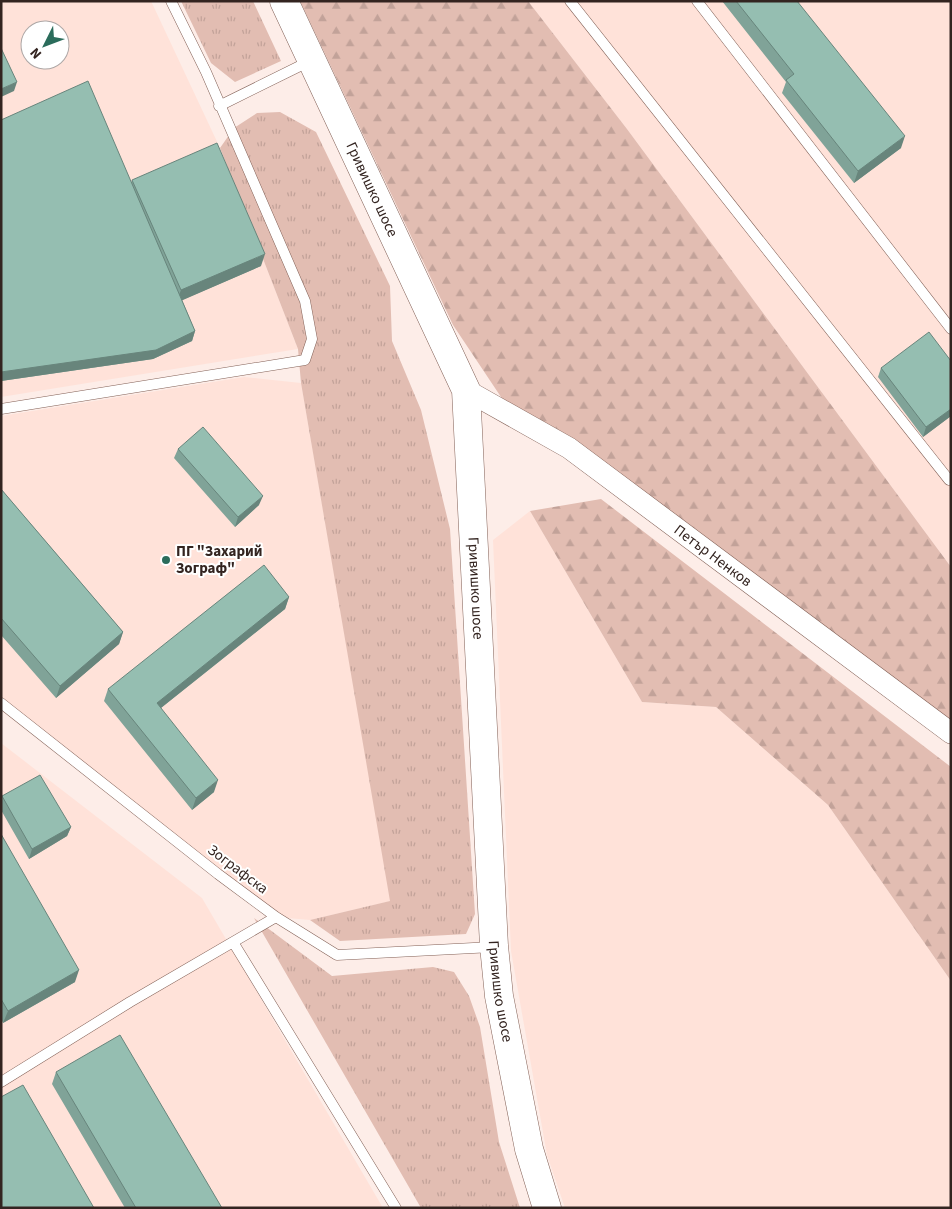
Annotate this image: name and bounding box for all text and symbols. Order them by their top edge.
north arrow [20,20,70,70]
text: N [26,43,47,63]
street label: Гривишко шосе [340,139,403,240]
street label: Петър Ненков [669,520,756,592]
street label: Гривишко шосе [462,537,489,640]
place label: ПГ "Захарий Зограф" [176,541,263,579]
marker: ПГ "Захарий Зограф" [160,554,172,566]
street label: Зографска [203,840,272,899]
street label: Гривишко шосе [483,940,518,1044]

